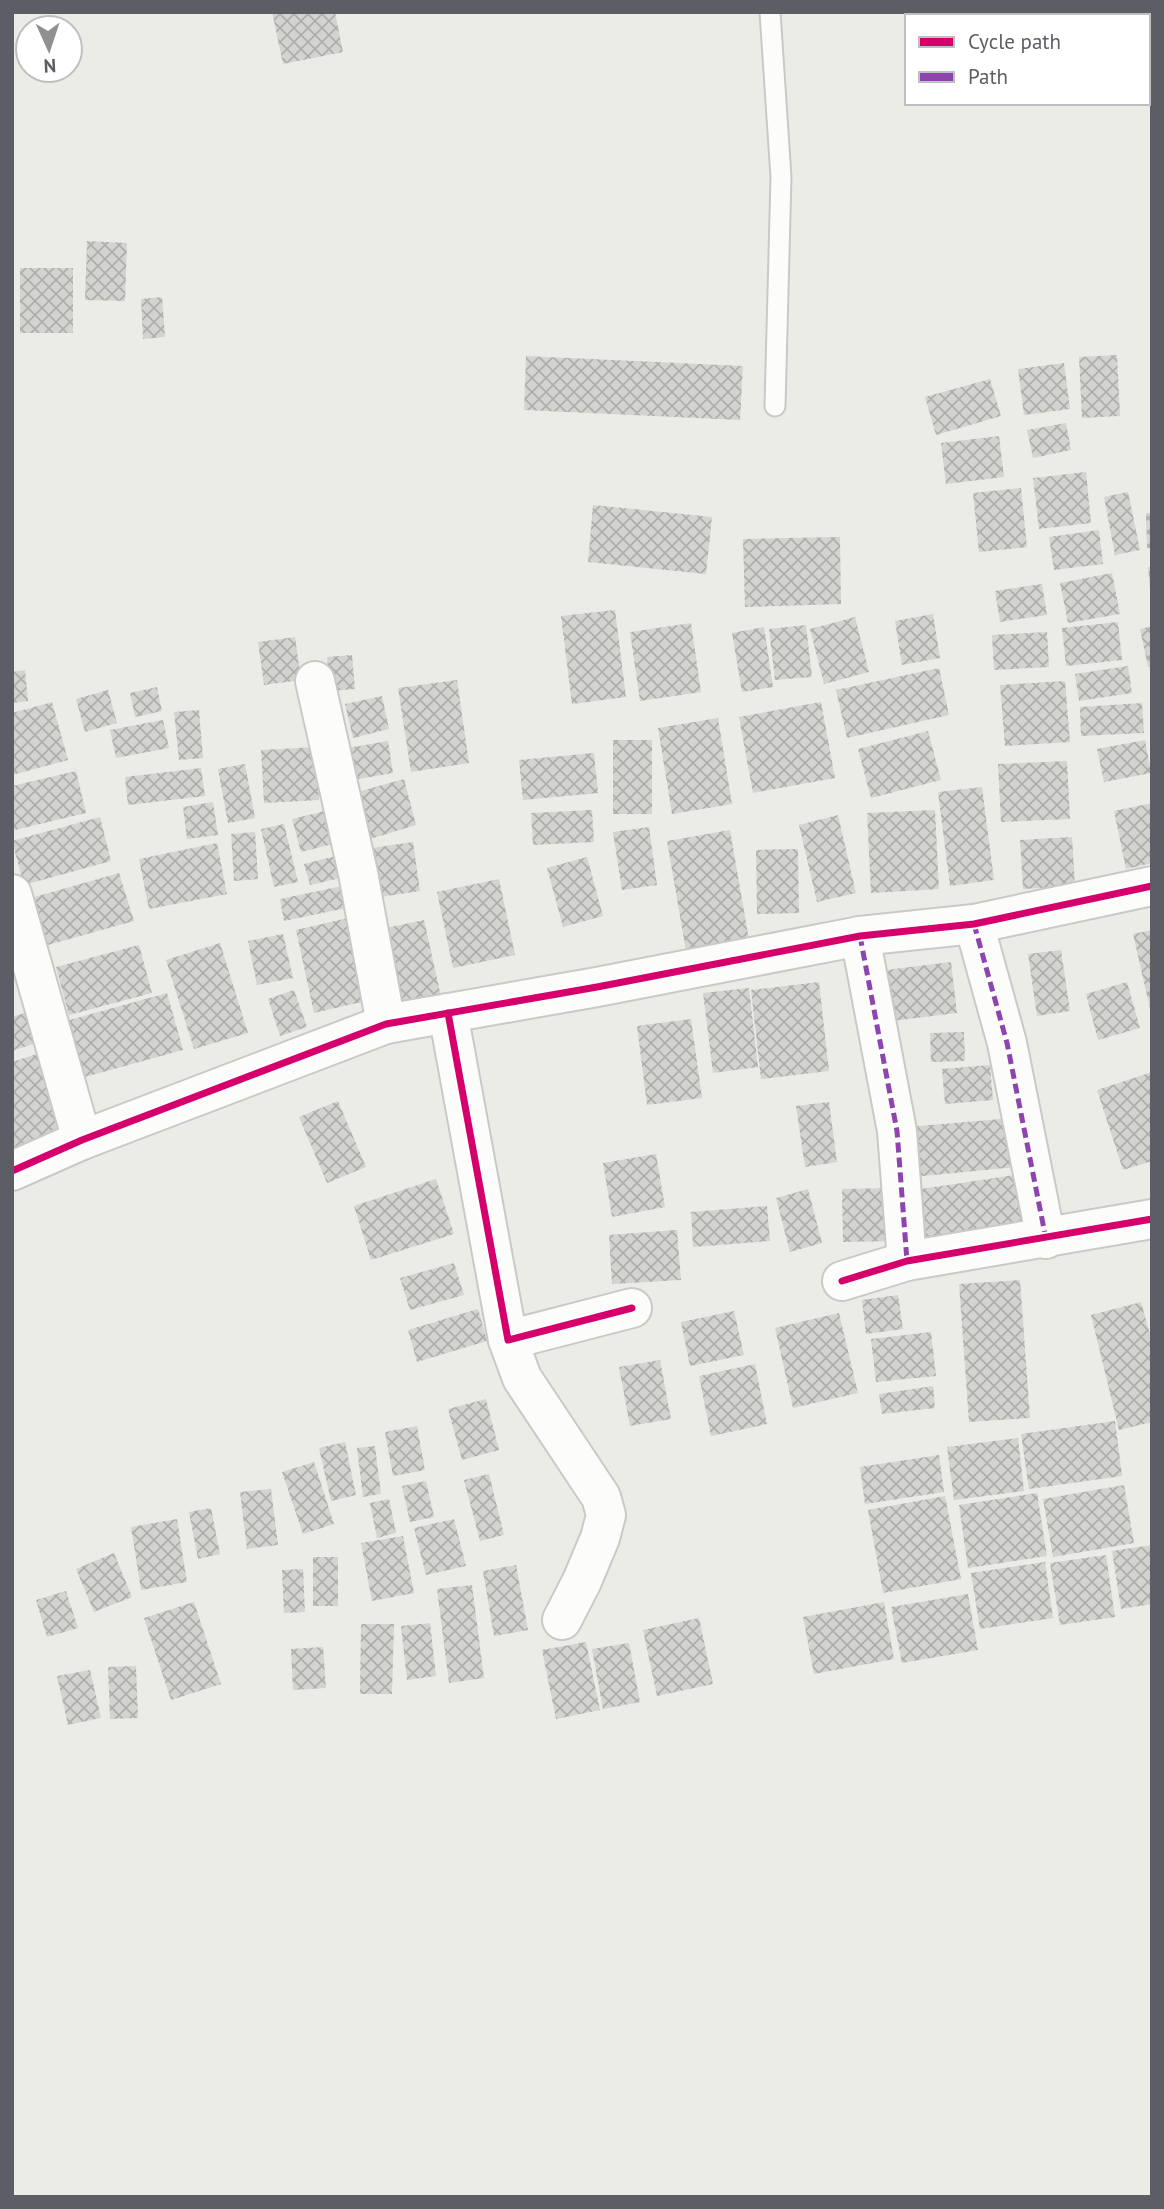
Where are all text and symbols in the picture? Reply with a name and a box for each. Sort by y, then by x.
north arrow [14,14,84,84]
legend [905,14,1150,105]
text: Cycle path [968,28,1061,55]
text: N [43,54,57,78]
text: Path [968,63,1008,90]

